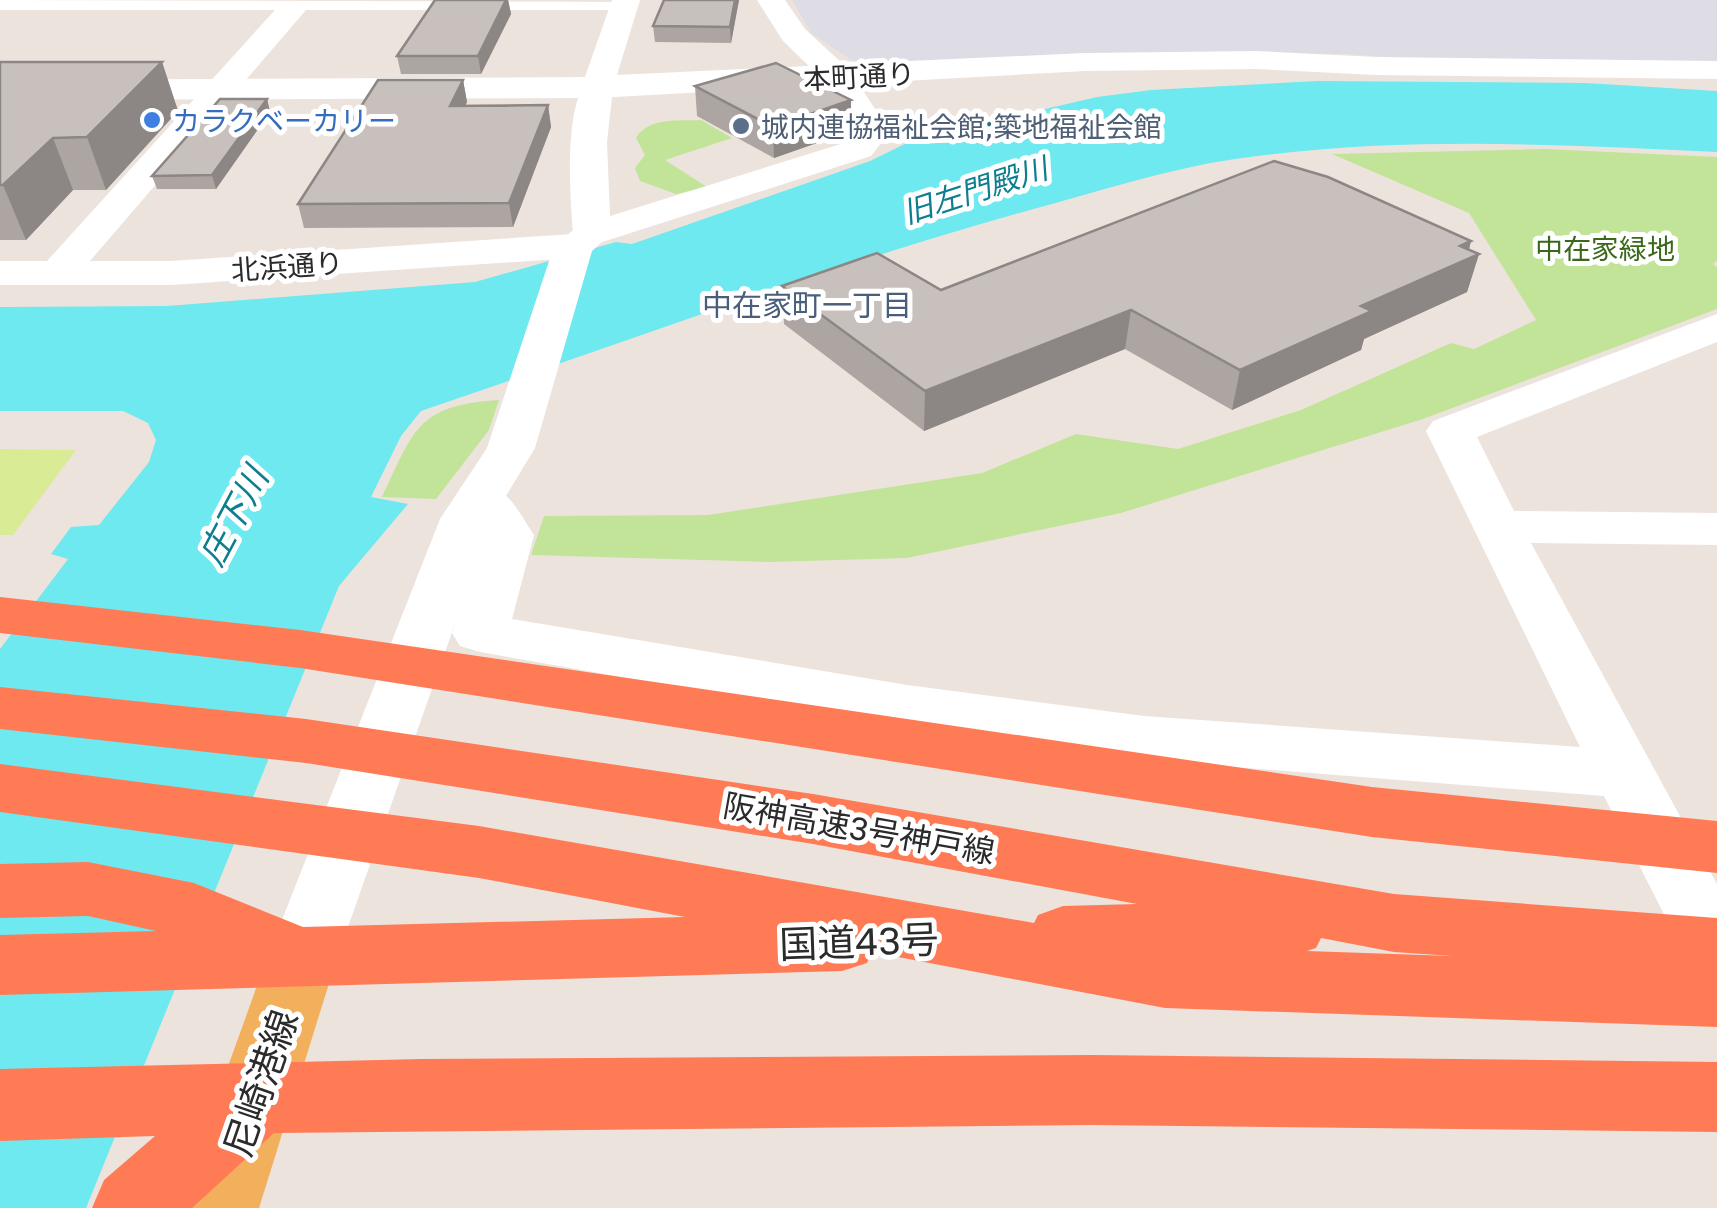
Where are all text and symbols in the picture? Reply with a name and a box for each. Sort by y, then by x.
street label: 本町通り [802,57,916,95]
place label: カラクベーカリー [172,104,396,137]
marker: カラクベーカリー [141,109,163,131]
place label: 城内連協福祉会館;築地福祉会館 [761,110,1161,143]
marker: 城内連協福祉会館;築地福祉会館 [730,115,752,137]
water label: 旧左門殿川 [898,149,1055,230]
park label: 中在家緑地 [1535,232,1675,265]
street label: 北浜通り [230,246,344,286]
district label: 中在家町一丁目 [702,287,912,323]
water label: 庄下川 [190,456,278,572]
street label: 阪神高速3号神戸線 [720,785,998,871]
street label: 国道43号 [779,916,939,966]
street label: 尼崎港線 [214,1004,306,1162]

